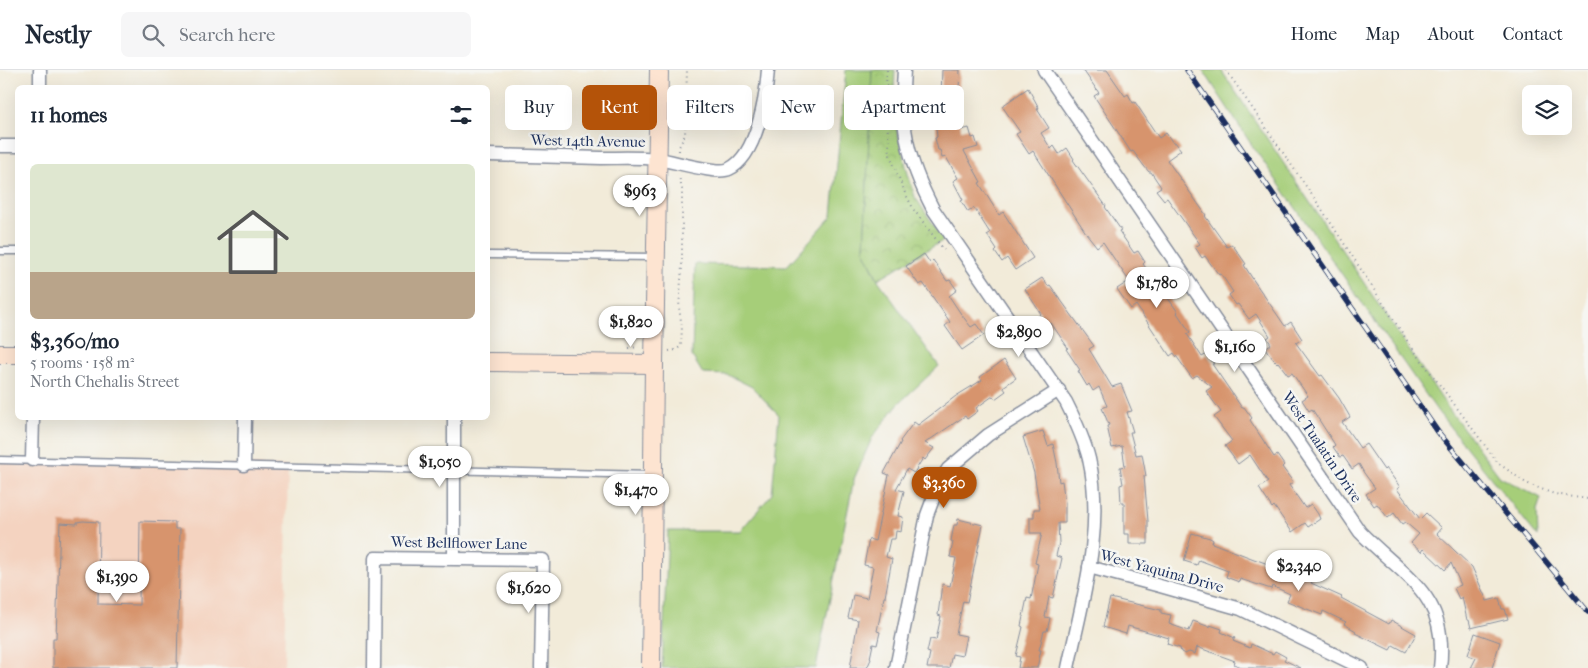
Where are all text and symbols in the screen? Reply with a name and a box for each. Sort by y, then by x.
search box [121,12,471,57]
text: Nestly [25,21,91,49]
icon: search [139,21,167,49]
text: Search here [179,24,275,46]
text: Home [1290,24,1337,45]
text: Map [1365,24,1400,45]
text: About [1428,24,1474,45]
text: Contact [1502,24,1563,45]
chip: Buy [505,85,572,130]
chip: Rent [582,85,657,130]
chip: Filters [667,85,752,130]
chip: New [762,85,834,130]
chip: Apartment [844,85,964,130]
map controls [1522,85,1572,135]
button: layers [1522,85,1572,135]
icon: filters [447,101,475,129]
text: 11 homes [30,103,107,127]
street label: West 14th Avenue [529,131,646,151]
pin: $963 [610,174,670,217]
text: $963 [624,181,656,200]
icon: home [208,197,298,287]
pin: $1,780 [1116,266,1198,309]
text: $1,780 [1136,273,1178,292]
pin: $1,820 [590,306,672,348]
text: $1,820 [610,312,652,331]
pin: $2,890 [978,316,1060,358]
text: $2,890 [996,322,1042,341]
text: $3,360/mo [30,329,119,353]
pin: $1,160 [1194,330,1276,373]
text: $1,160 [1215,337,1255,356]
text: 5 rooms · 158 m² [30,353,134,372]
text: North Chehalis Street [30,372,180,391]
street label: West Tualatin Drive [1278,387,1366,506]
pin: $1,050 [399,446,481,488]
text: $1,050 [419,452,461,471]
pin: $3,360 [903,466,985,509]
text: $3,360 [923,473,965,492]
pin: $1,470 [595,474,677,516]
text: $1,470 [614,480,658,499]
street label: West Bellflower Lane [390,533,528,553]
street label: West Yaquina Drive [1097,546,1226,596]
pin: $2,340 [1258,550,1340,592]
text: $2,340 [1276,556,1322,575]
pin: $1,390 [76,560,158,603]
text: $1,390 [96,567,138,586]
pin: $1,620 [488,572,570,614]
text: $1,620 [507,578,551,597]

